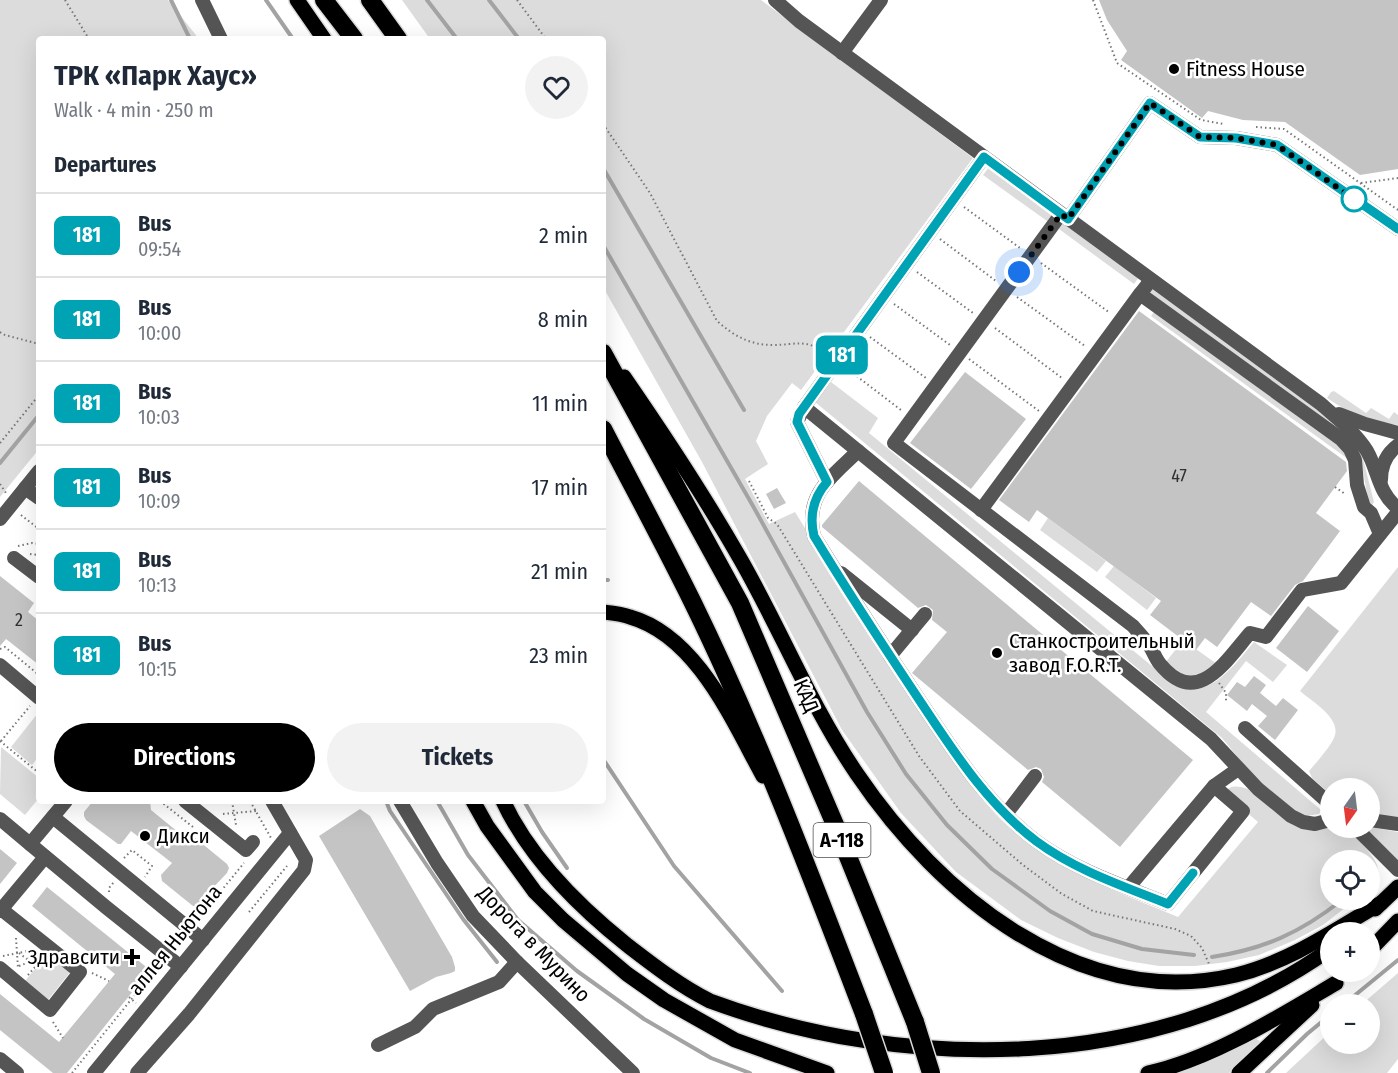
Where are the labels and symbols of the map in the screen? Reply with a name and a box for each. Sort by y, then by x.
place label: Fitness House [1186,56,1305,82]
marker: Fitness House [1167,62,1181,76]
unlabelled marker [1341,186,1367,212]
your location [1004,257,1034,287]
line badge: 181 [808,336,876,374]
house number: 47 [1171,465,1187,487]
house number: 2 [15,609,23,631]
place label: Станкостроительный завод F.O.R.T. [1009,628,1195,678]
marker: Станкостроительный завод F.O.R.T. [990,646,1004,660]
street label: КАД [787,675,825,717]
north arrow [1320,778,1380,838]
place label: Дикси [156,823,210,849]
road number: А-118 [814,823,870,857]
marker: Дикси [138,829,152,843]
street label: аллея Ньютона [122,879,228,1001]
street label: Дорога в Мурино [471,880,596,1008]
place label: Здравсити [28,944,120,970]
marker: Здравсити [125,950,139,964]

